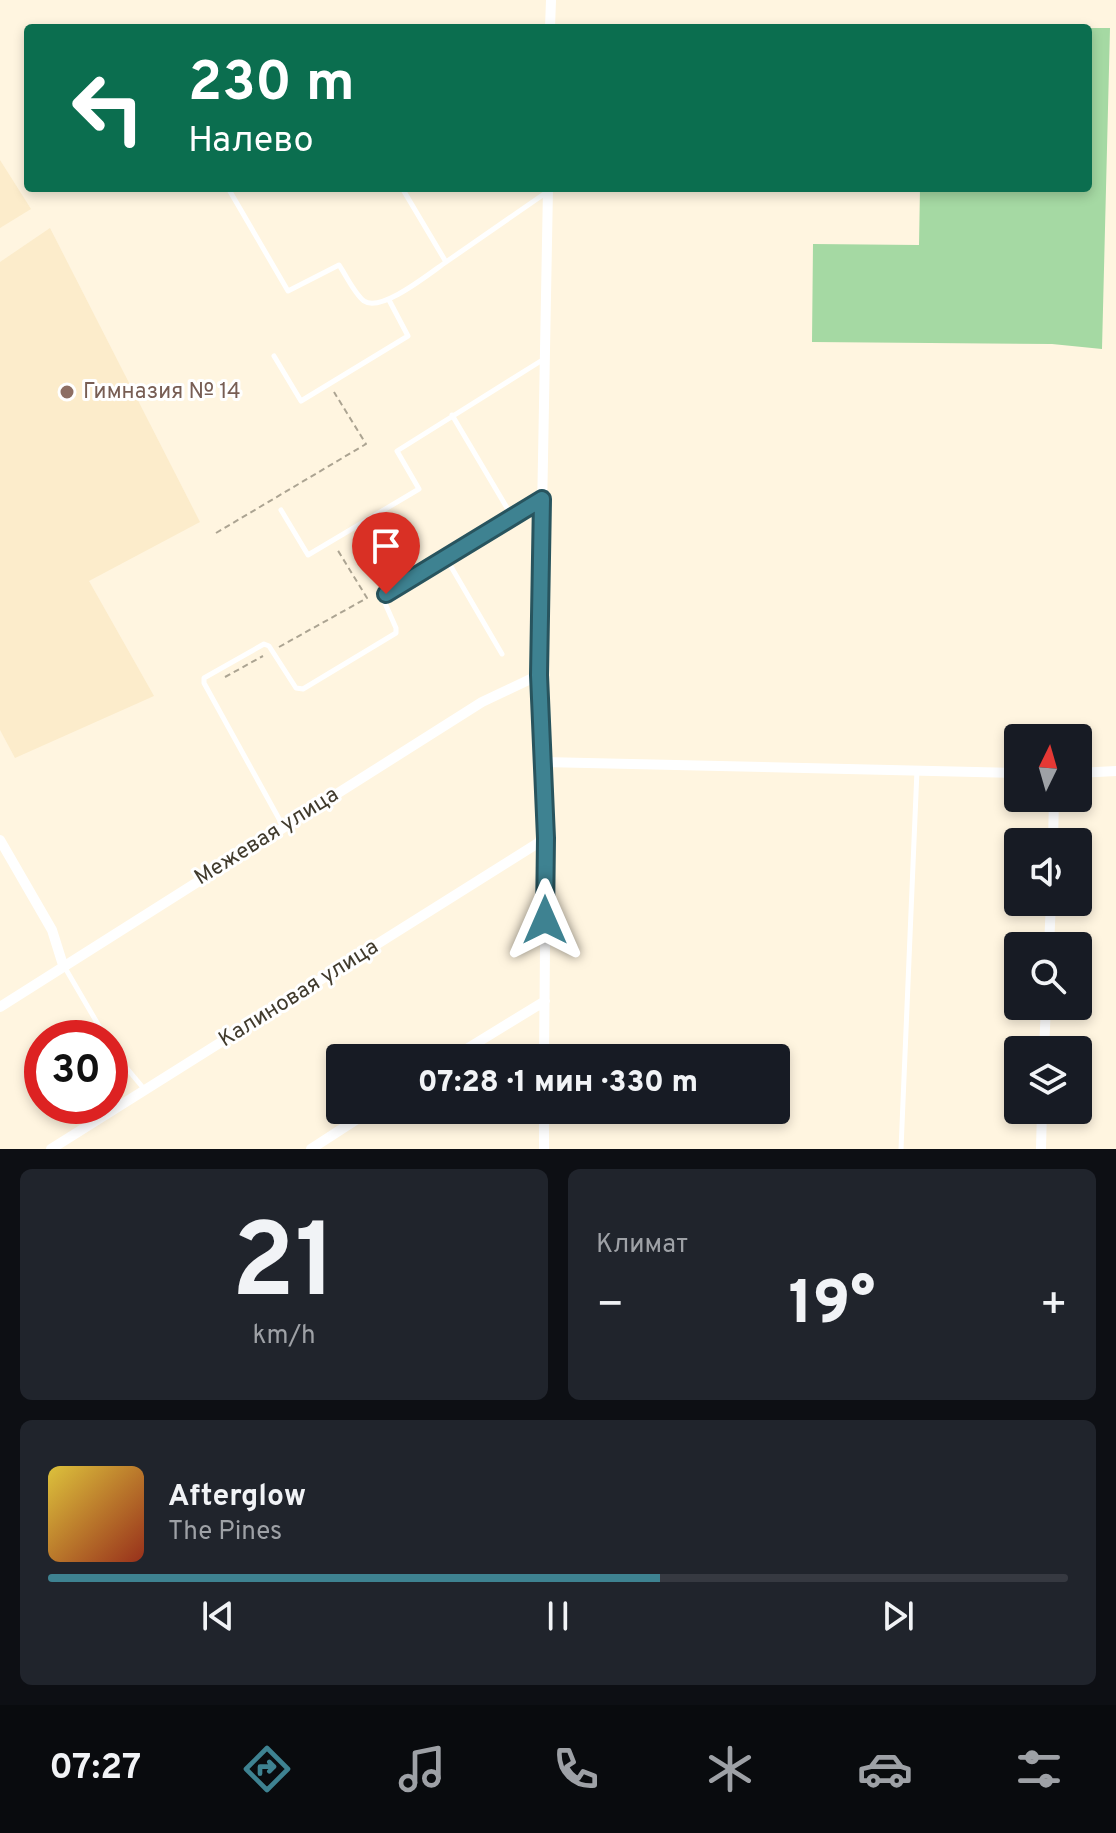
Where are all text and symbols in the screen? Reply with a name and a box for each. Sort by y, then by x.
text: 230 m [188,50,355,120]
icon: left [56,56,160,160]
text: Налево [188,119,314,165]
place label: Гимназия № 14 [83,379,241,406]
marker: Гимназия № 14 [58,383,76,401]
pin [352,512,420,594]
icon: arrive [364,524,408,568]
north arrow [1004,724,1092,812]
map controls [1004,724,1092,1124]
street label: Межевая улица [190,782,344,892]
button: sound [1004,828,1092,916]
position arrow [503,878,587,962]
button: search [1004,932,1092,1020]
street label: Калиновая улица [214,934,384,1054]
speed limit sign: 30 [24,1020,128,1124]
button: layers [1004,1036,1092,1124]
text: 07:28 · 1 мин · 330 m [418,1065,698,1102]
text: 21 [231,1202,337,1334]
text: Климат [596,1229,688,1262]
text: 19° [789,1269,875,1345]
text: − [596,1279,624,1335]
text: + [1040,1279,1068,1335]
text: km/h [252,1320,316,1353]
text: Afterglow [168,1479,306,1516]
text: The Pines [168,1516,282,1549]
icon: previous [196,1594,240,1638]
icon: pause [536,1594,580,1638]
icon: next [876,1594,920,1638]
icon: directions [239,1741,295,1797]
icon: music [394,1741,450,1797]
icon: phone [548,1741,604,1797]
icon: climate [702,1741,758,1797]
icon: car [857,1741,913,1797]
icon: filters [1011,1741,1067,1797]
text: 07:27 [49,1746,141,1792]

